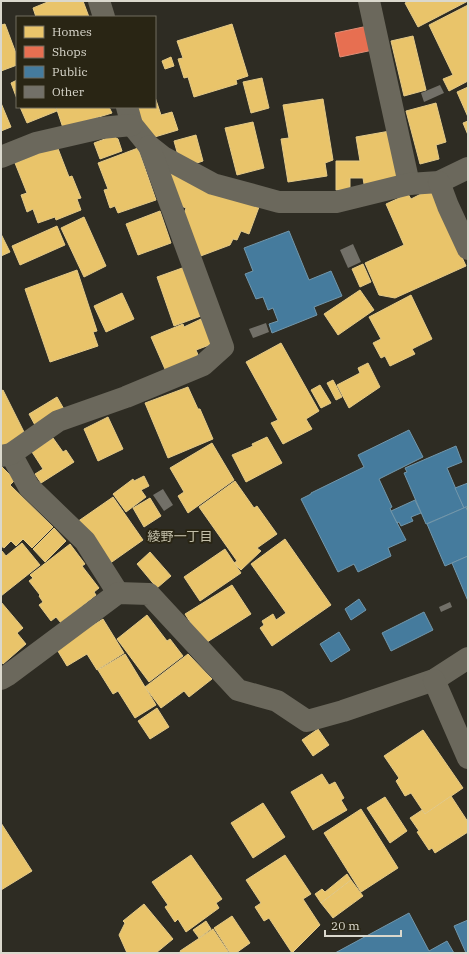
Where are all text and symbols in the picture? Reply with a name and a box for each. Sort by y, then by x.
legend [16,16,156,108]
text: Homes [52,24,92,39]
text: Shops [52,44,87,59]
text: Public [52,64,88,79]
text: Other [52,84,85,99]
district label: 綾野一丁目 [147,528,213,545]
scale bar [325,912,401,938]
text: 20 m [331,918,360,933]

